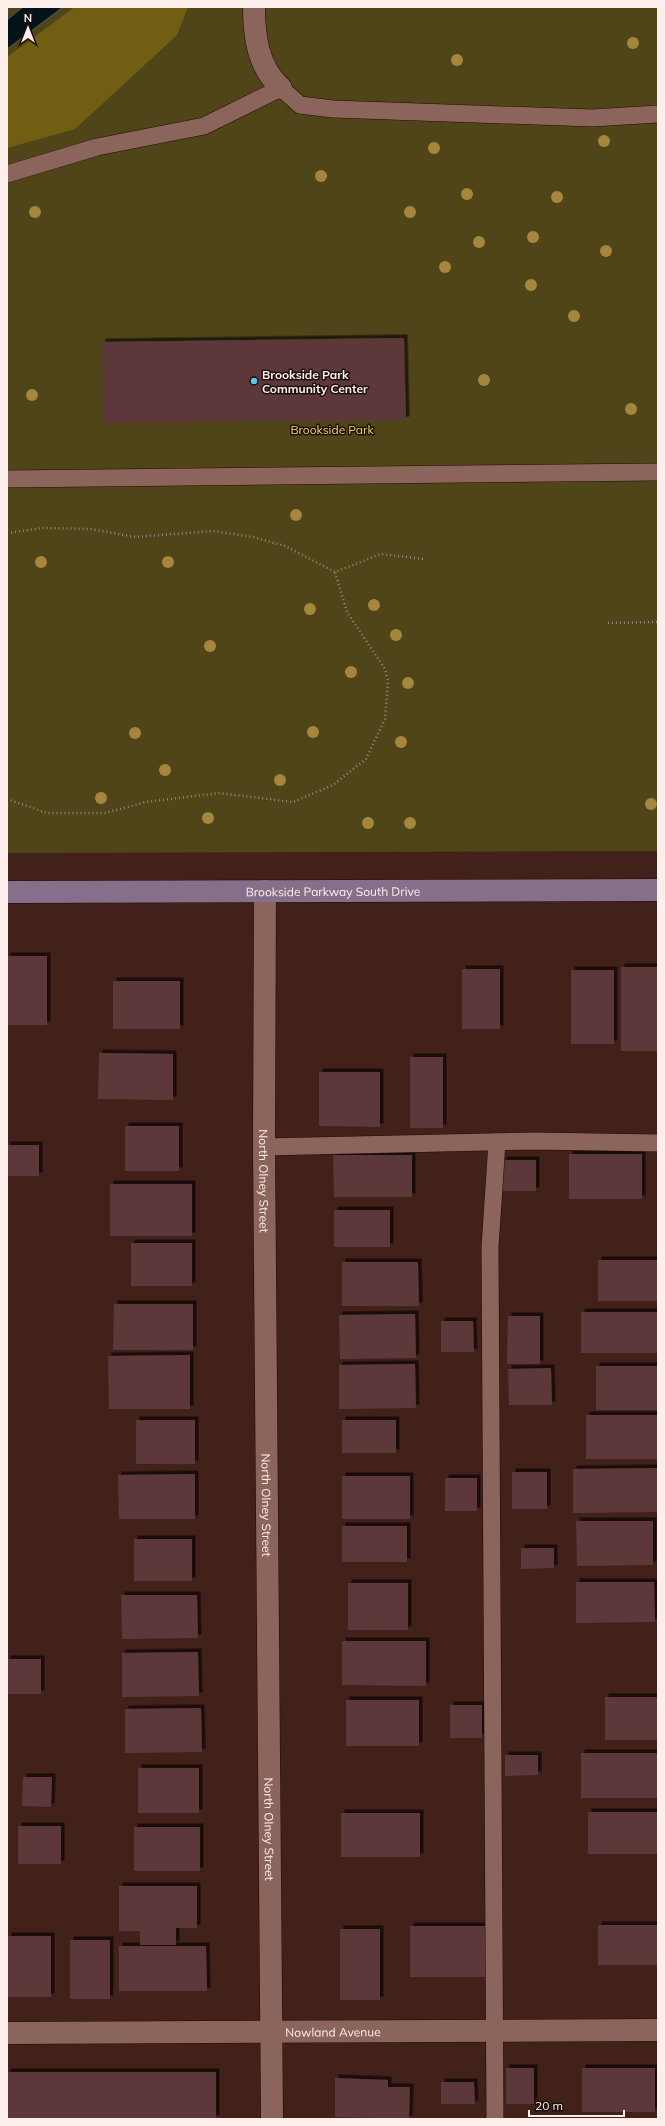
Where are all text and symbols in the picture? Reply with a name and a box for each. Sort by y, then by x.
north arrow [8,8,48,48]
text: N [24,11,32,25]
place label: Brookside Park Community Center [262,367,368,396]
marker: Brookside Park Community Center [249,376,259,386]
park label: Brookside Park [290,422,374,437]
street label: Brookside Parkway South Drive [246,883,420,899]
street label: North Olney Street [256,1129,272,1233]
street label: North Olney Street [259,1453,275,1557]
street label: North Olney Street [262,1777,278,1881]
street label: Nowland Avenue [285,2024,381,2039]
scale bar [529,2092,624,2118]
text: 20 m [535,2098,563,2113]

